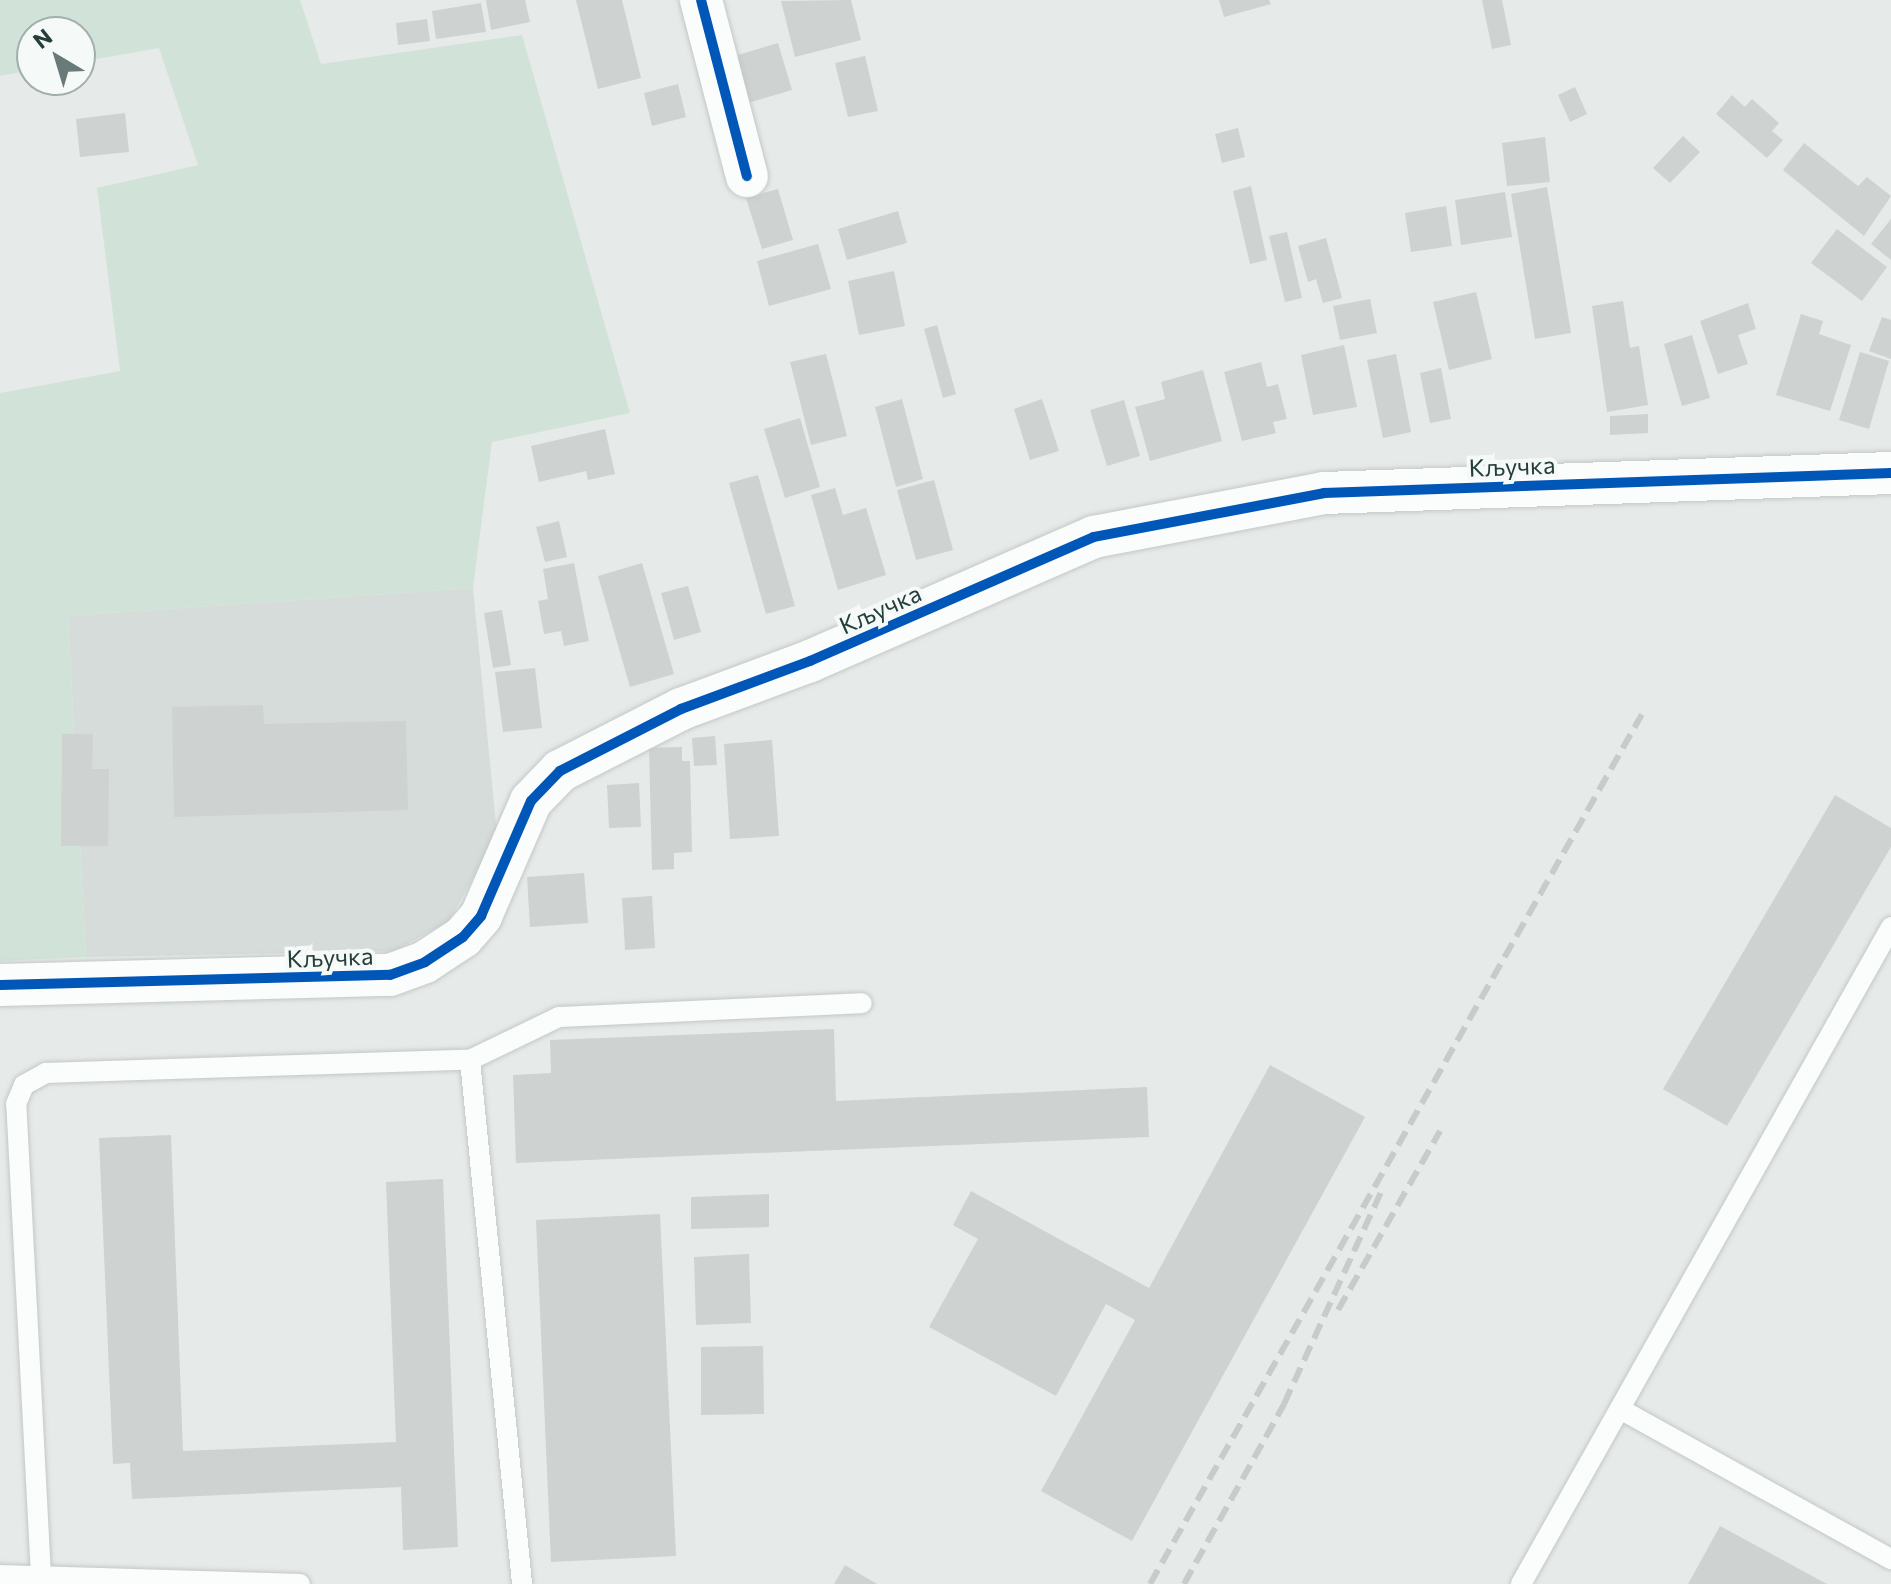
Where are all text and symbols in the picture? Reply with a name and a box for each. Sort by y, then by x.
north arrow [16,16,96,96]
text: N [27,23,57,54]
street label: Кључка [1468,450,1556,482]
street label: Кључка [835,578,925,640]
street label: Кључка [286,941,374,973]

